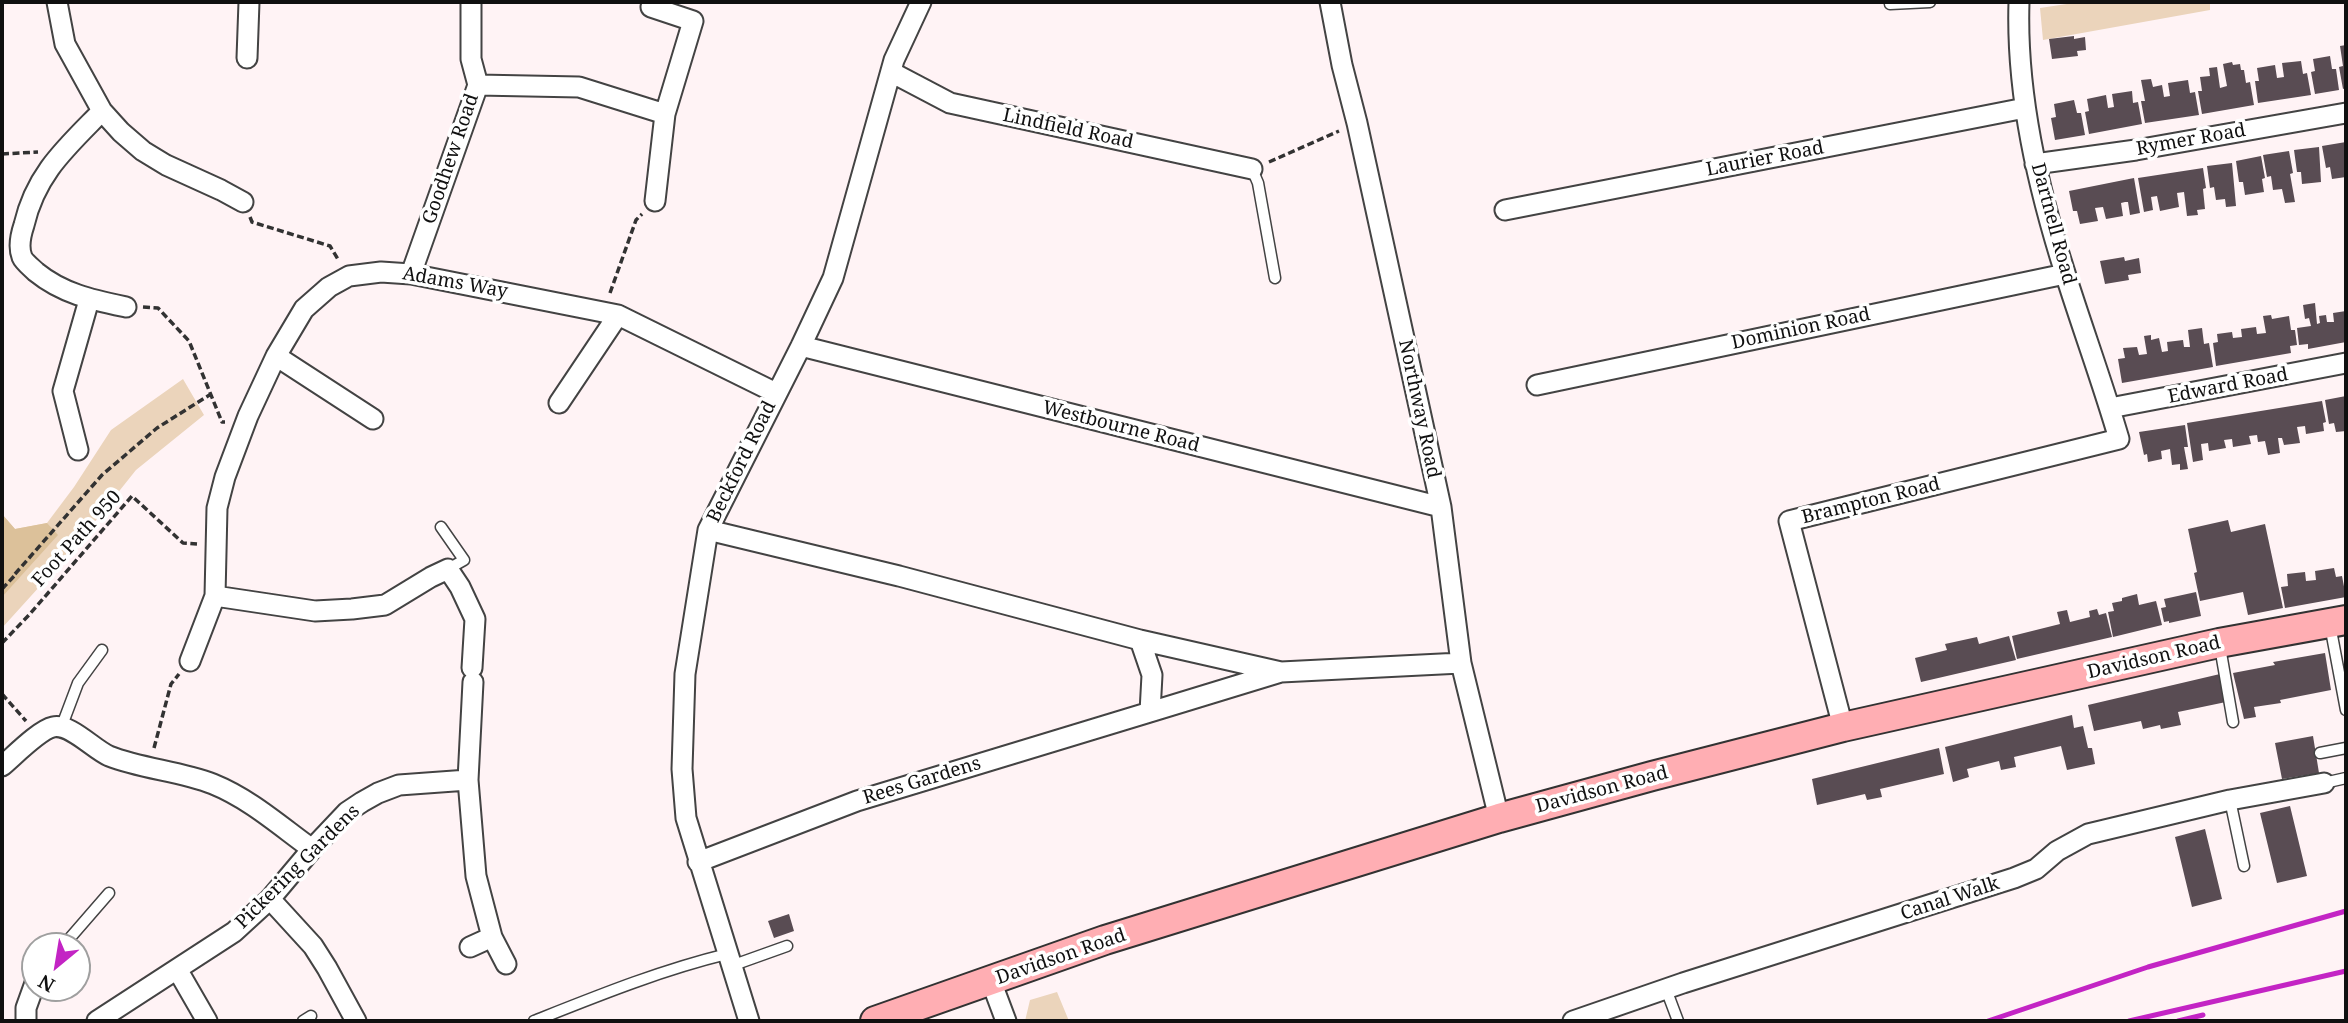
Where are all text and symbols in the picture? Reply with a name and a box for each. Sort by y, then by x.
street label: Goodhew Road [418,91,484,227]
street label: Lindfield Road [1001,104,1135,154]
street label: Rymer Road [2135,119,2247,161]
street label: Laurier Road [1704,136,1826,182]
street label: Dartnell Road [2026,161,2080,287]
street label: Adams Way [401,263,509,303]
street label: Dominion Road [1730,303,1872,355]
street label: Northway Road [1393,338,1445,480]
street label: Edward Road [2166,363,2290,409]
street label: Westbourne Road [1040,396,1202,458]
street label: Beckford Road [703,398,781,526]
street label: Brampton Road [1799,473,1943,529]
street label: Foot Path 950 [28,486,126,592]
street label: Davidson Road [2085,632,2223,684]
street label: Rees Gardens [860,752,984,810]
street label: Davidson Road [1533,761,1671,819]
street label: Pickering Gardens [231,800,365,934]
street label: Canal Walk [1898,872,2002,926]
street label: Davidson Road [993,924,1129,990]
north arrow [21,932,91,1002]
text: N [34,968,59,998]

